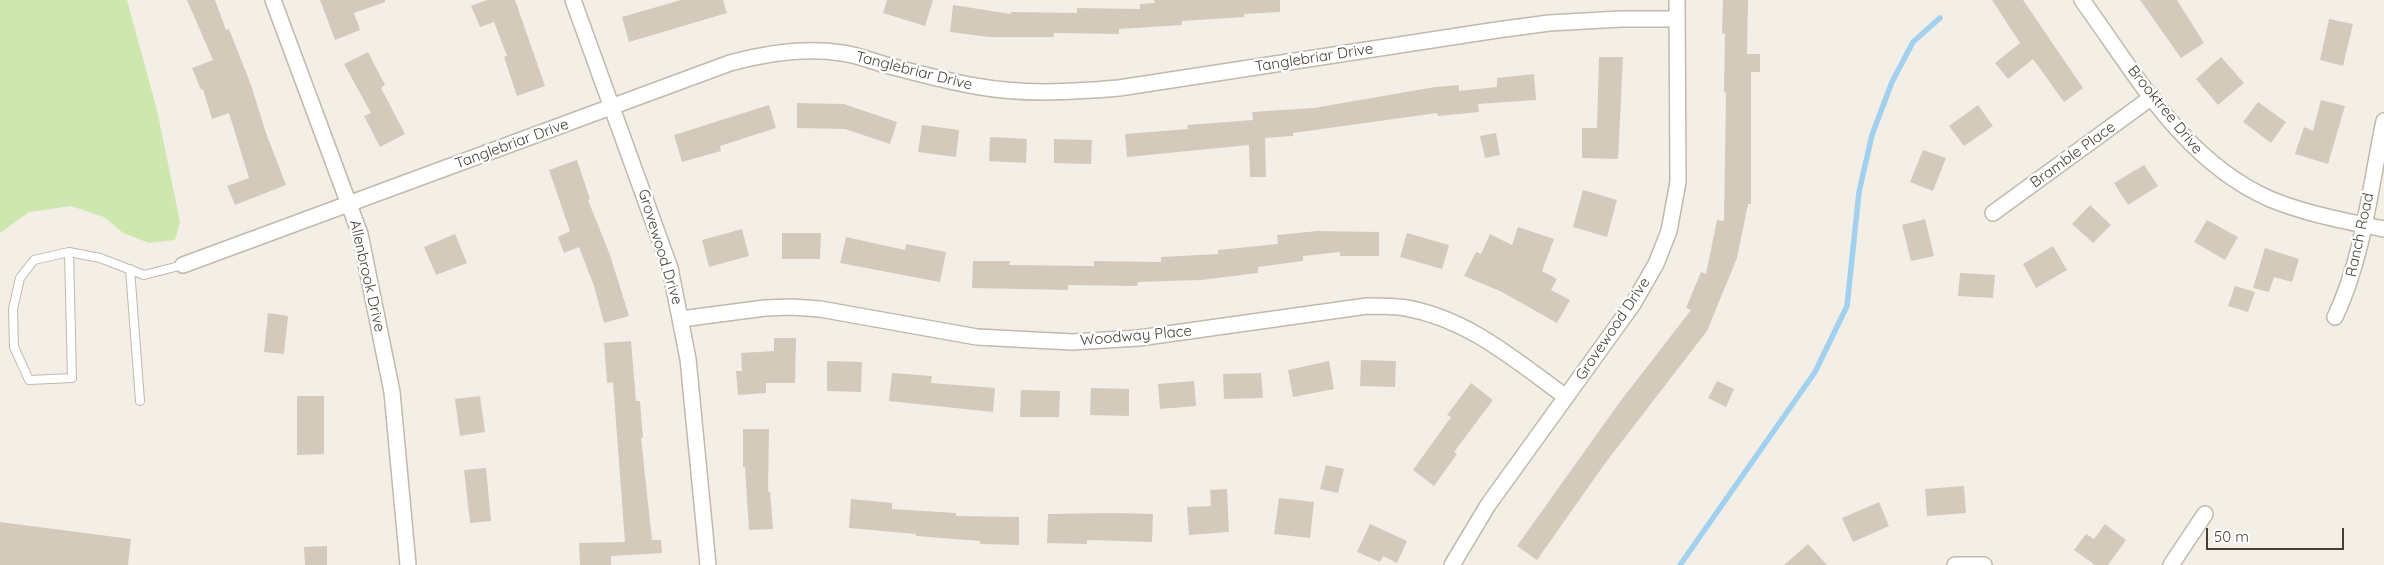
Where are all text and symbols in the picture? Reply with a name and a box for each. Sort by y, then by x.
street label: Tanglebriar Drive [1254,40,1374,76]
street label: Tanglebriar Drive [854,48,974,94]
street label: Brooktree Drive [2124,62,2206,158]
street label: Tanglebriar Drive [453,115,571,173]
street label: Bramble Place [2027,118,2119,192]
street label: Grovewood Drive [634,187,686,307]
street label: Ranch Road [2342,191,2378,279]
street label: Allenbrook Drive [345,218,389,334]
street label: Grovewood Drive [1572,274,1654,384]
street label: Woodway Place [1079,322,1193,350]
scale bar [2209,518,2346,550]
text: 50 m [2214,527,2249,546]

